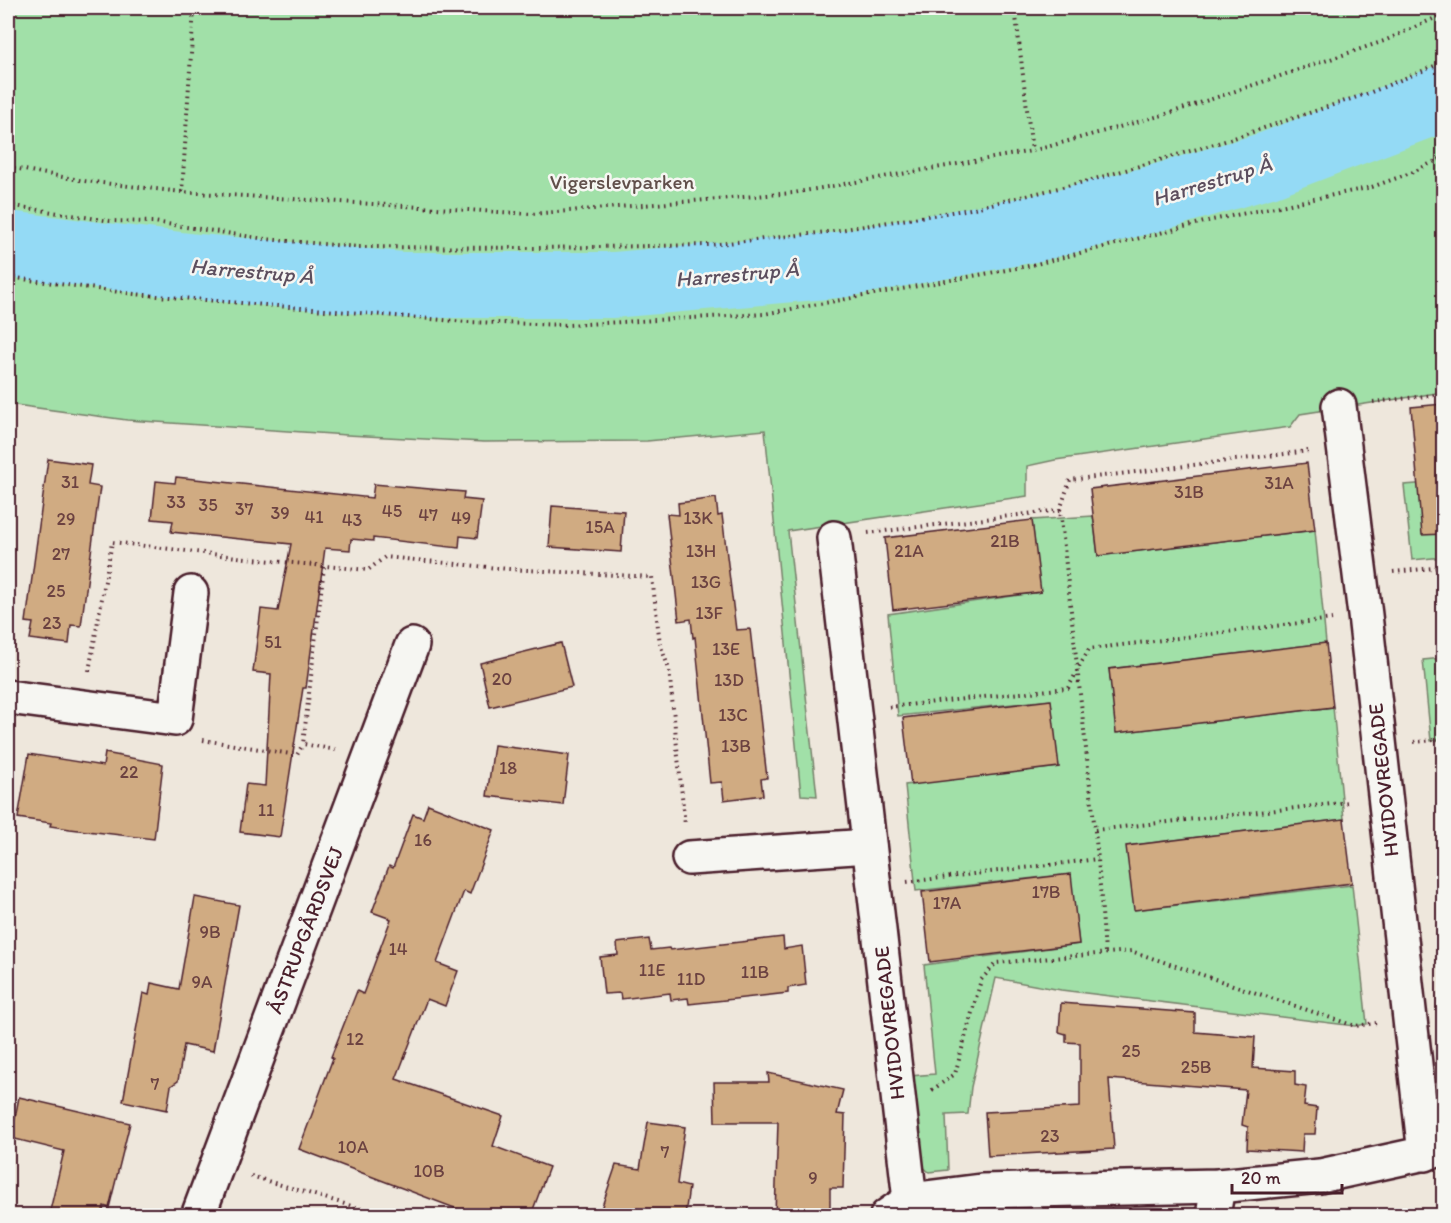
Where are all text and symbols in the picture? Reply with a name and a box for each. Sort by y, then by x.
water label: Harrestrup Å [1149,150,1276,212]
park label: Vigerslevparken [550,169,694,194]
water label: Harrestrup Å [189,252,316,290]
water label: Harrestrup Å [674,255,801,293]
house number: 31 [61,471,79,493]
house number: 31A [1264,472,1294,494]
house number: 31B [1174,481,1204,503]
house number: 33 [166,491,186,513]
house number: 35 [198,494,218,516]
house number: 37 [235,498,253,520]
house number: 45 [382,500,402,522]
house number: 39 [270,502,290,524]
house number: 47 [418,504,438,526]
house number: 41 [304,506,324,528]
house number: 49 [451,507,471,529]
house number: 13K [683,507,713,529]
house number: 29 [57,508,75,530]
house number: 43 [342,509,362,531]
house number: 15A [585,516,615,538]
house number: 21B [990,530,1020,552]
house number: 13H [686,540,716,562]
house number: 21A [894,540,924,562]
house number: 27 [52,543,70,565]
house number: 13G [691,571,721,593]
house number: 25 [47,580,65,602]
house number: 13F [695,602,723,624]
house number: 23 [42,612,62,634]
house number: 51 [264,631,282,653]
house number: 13E [712,638,740,660]
house number: 20 [492,668,512,690]
house number: 13D [714,669,744,691]
street label: HVIDOVREGADE [1362,702,1404,858]
house number: 13C [718,704,748,726]
house number: 13B [721,735,751,757]
house number: 18 [499,757,517,779]
house number: 22 [120,761,139,783]
house number: 11 [258,799,274,821]
house number: 16 [414,829,432,851]
street label: ÅSTRUPGÅRDSVEJ [262,843,348,1017]
house number: 17B [1032,881,1060,903]
house number: 17A [933,892,962,914]
house number: 9B [199,921,221,943]
house number: 14 [388,938,408,960]
street label: HVIDOVREGADE [868,945,910,1101]
house number: 11E [639,959,665,981]
house number: 11B [741,961,769,983]
house number: 11D [677,968,705,990]
house number: 9A [192,971,213,993]
house number: 12 [346,1028,364,1050]
house number: 25 [1122,1040,1140,1062]
house number: 25B [1181,1056,1211,1078]
house number: 7 [151,1073,160,1095]
house number: 23 [1040,1125,1060,1147]
house number: 10A [338,1136,369,1158]
house number: 7 [661,1141,670,1163]
scale bar [1232,1157,1342,1195]
house number: 10B [413,1160,445,1182]
house number: 9 [808,1167,818,1189]
text: 20 m [1241,1167,1281,1189]

